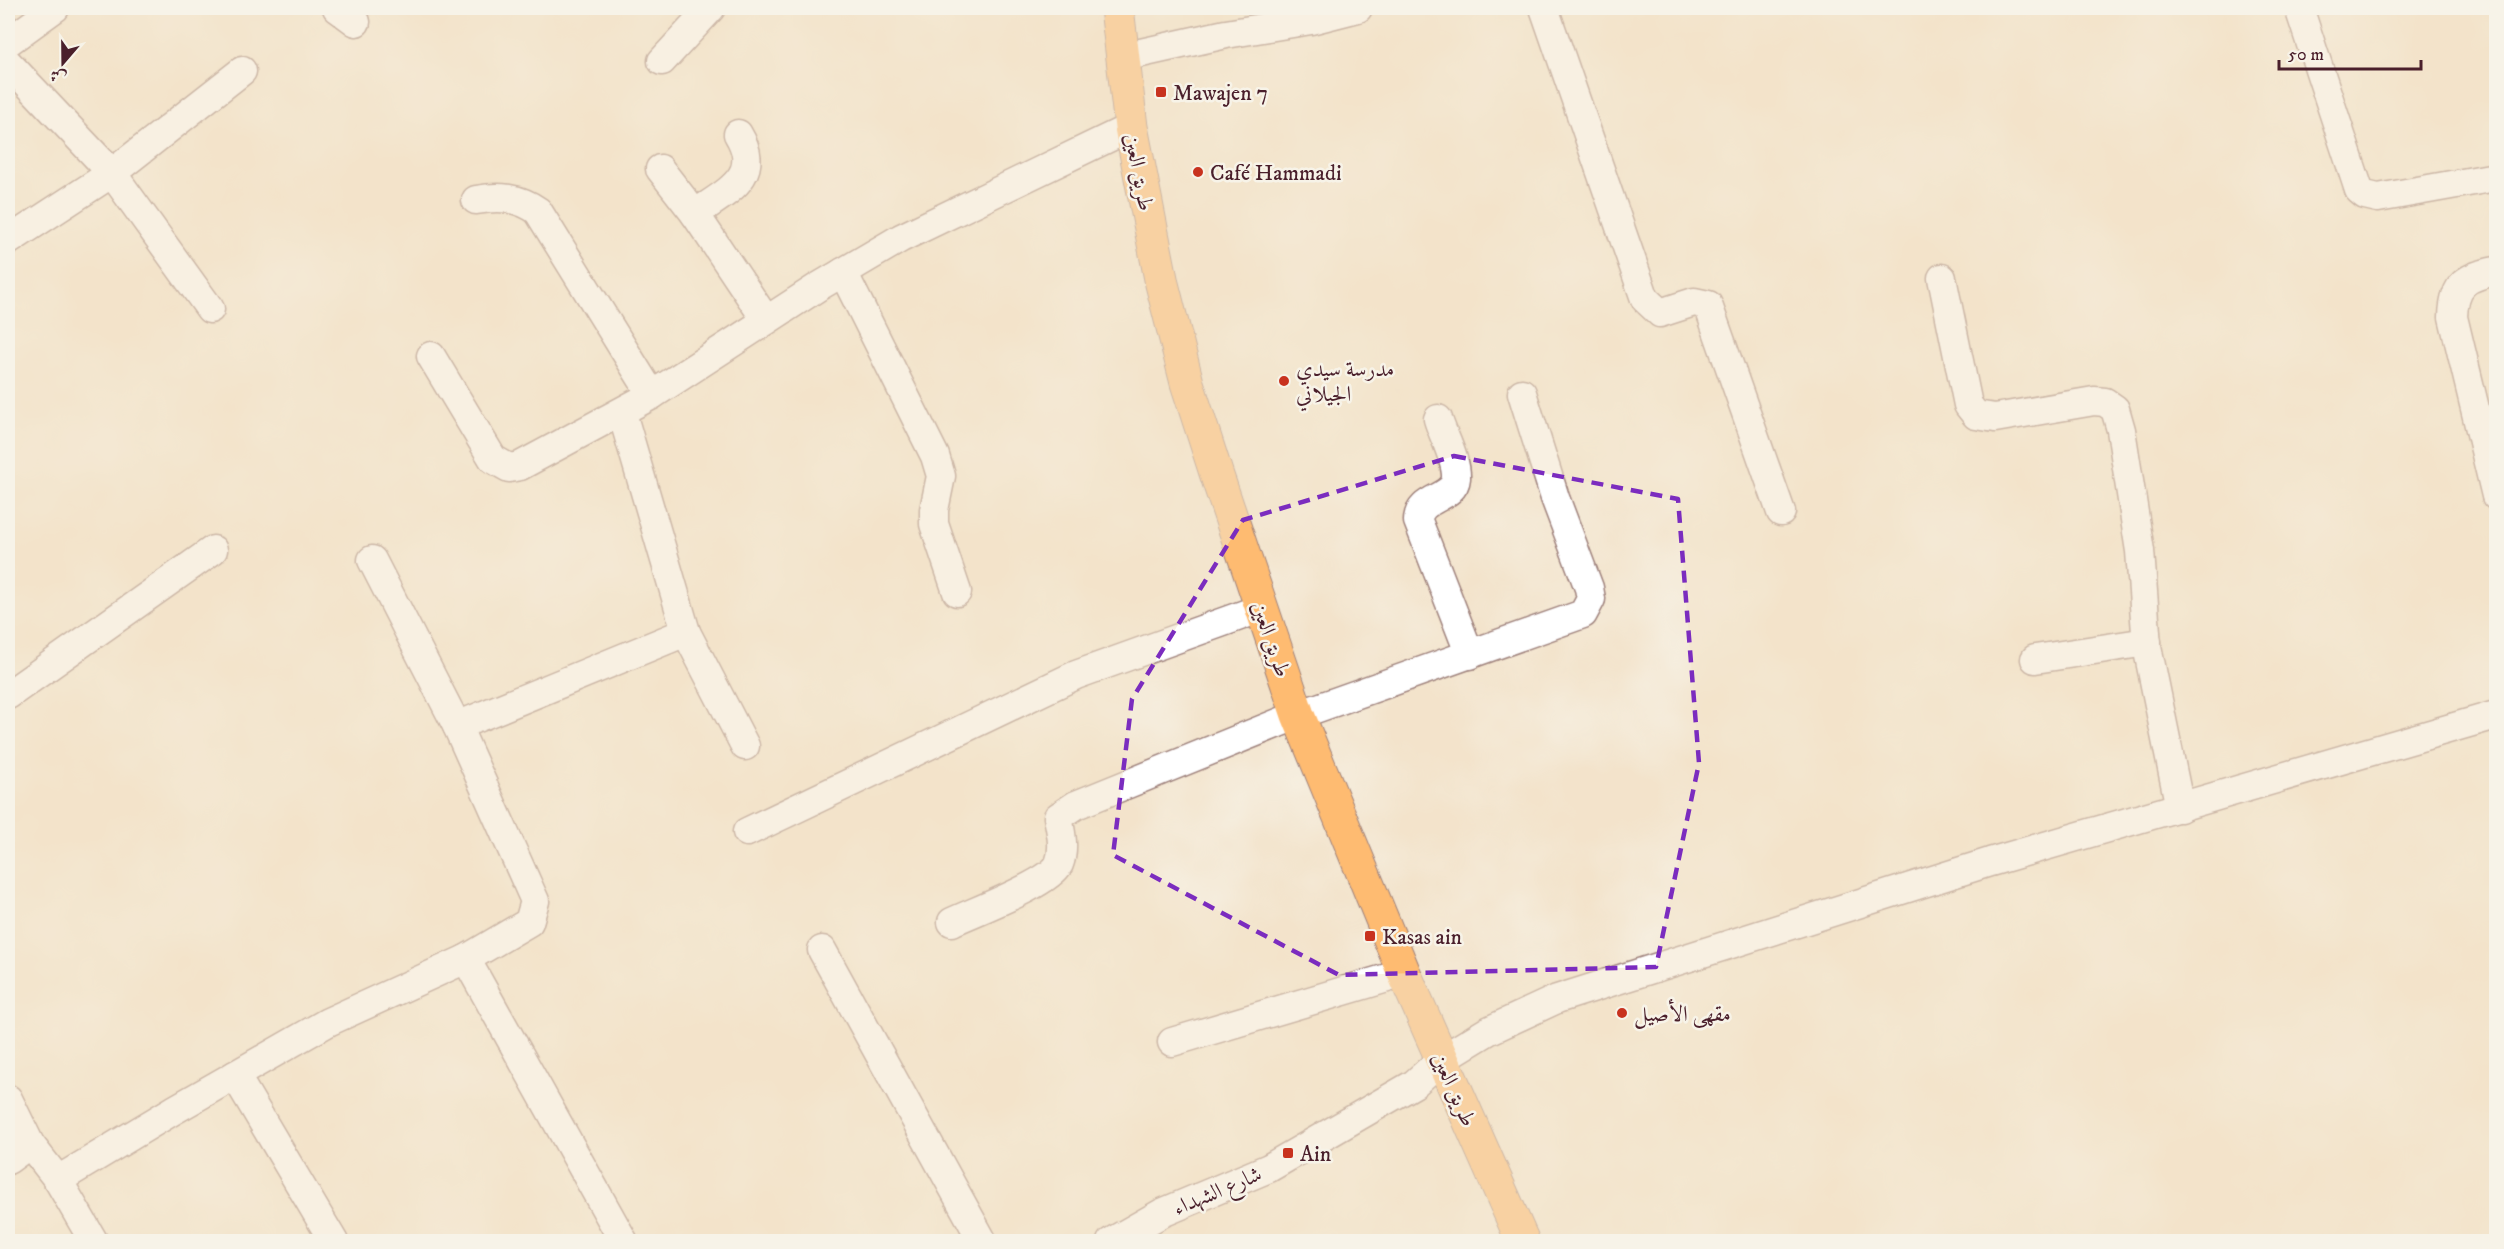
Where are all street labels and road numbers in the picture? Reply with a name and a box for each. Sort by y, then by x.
street label: طريق العين [1118,131,1159,213]
street label: طريق العين [1245,598,1296,681]
street label: طريق العين [1425,1048,1482,1131]
street label: شارع الشهداء [1169,1161,1267,1226]

